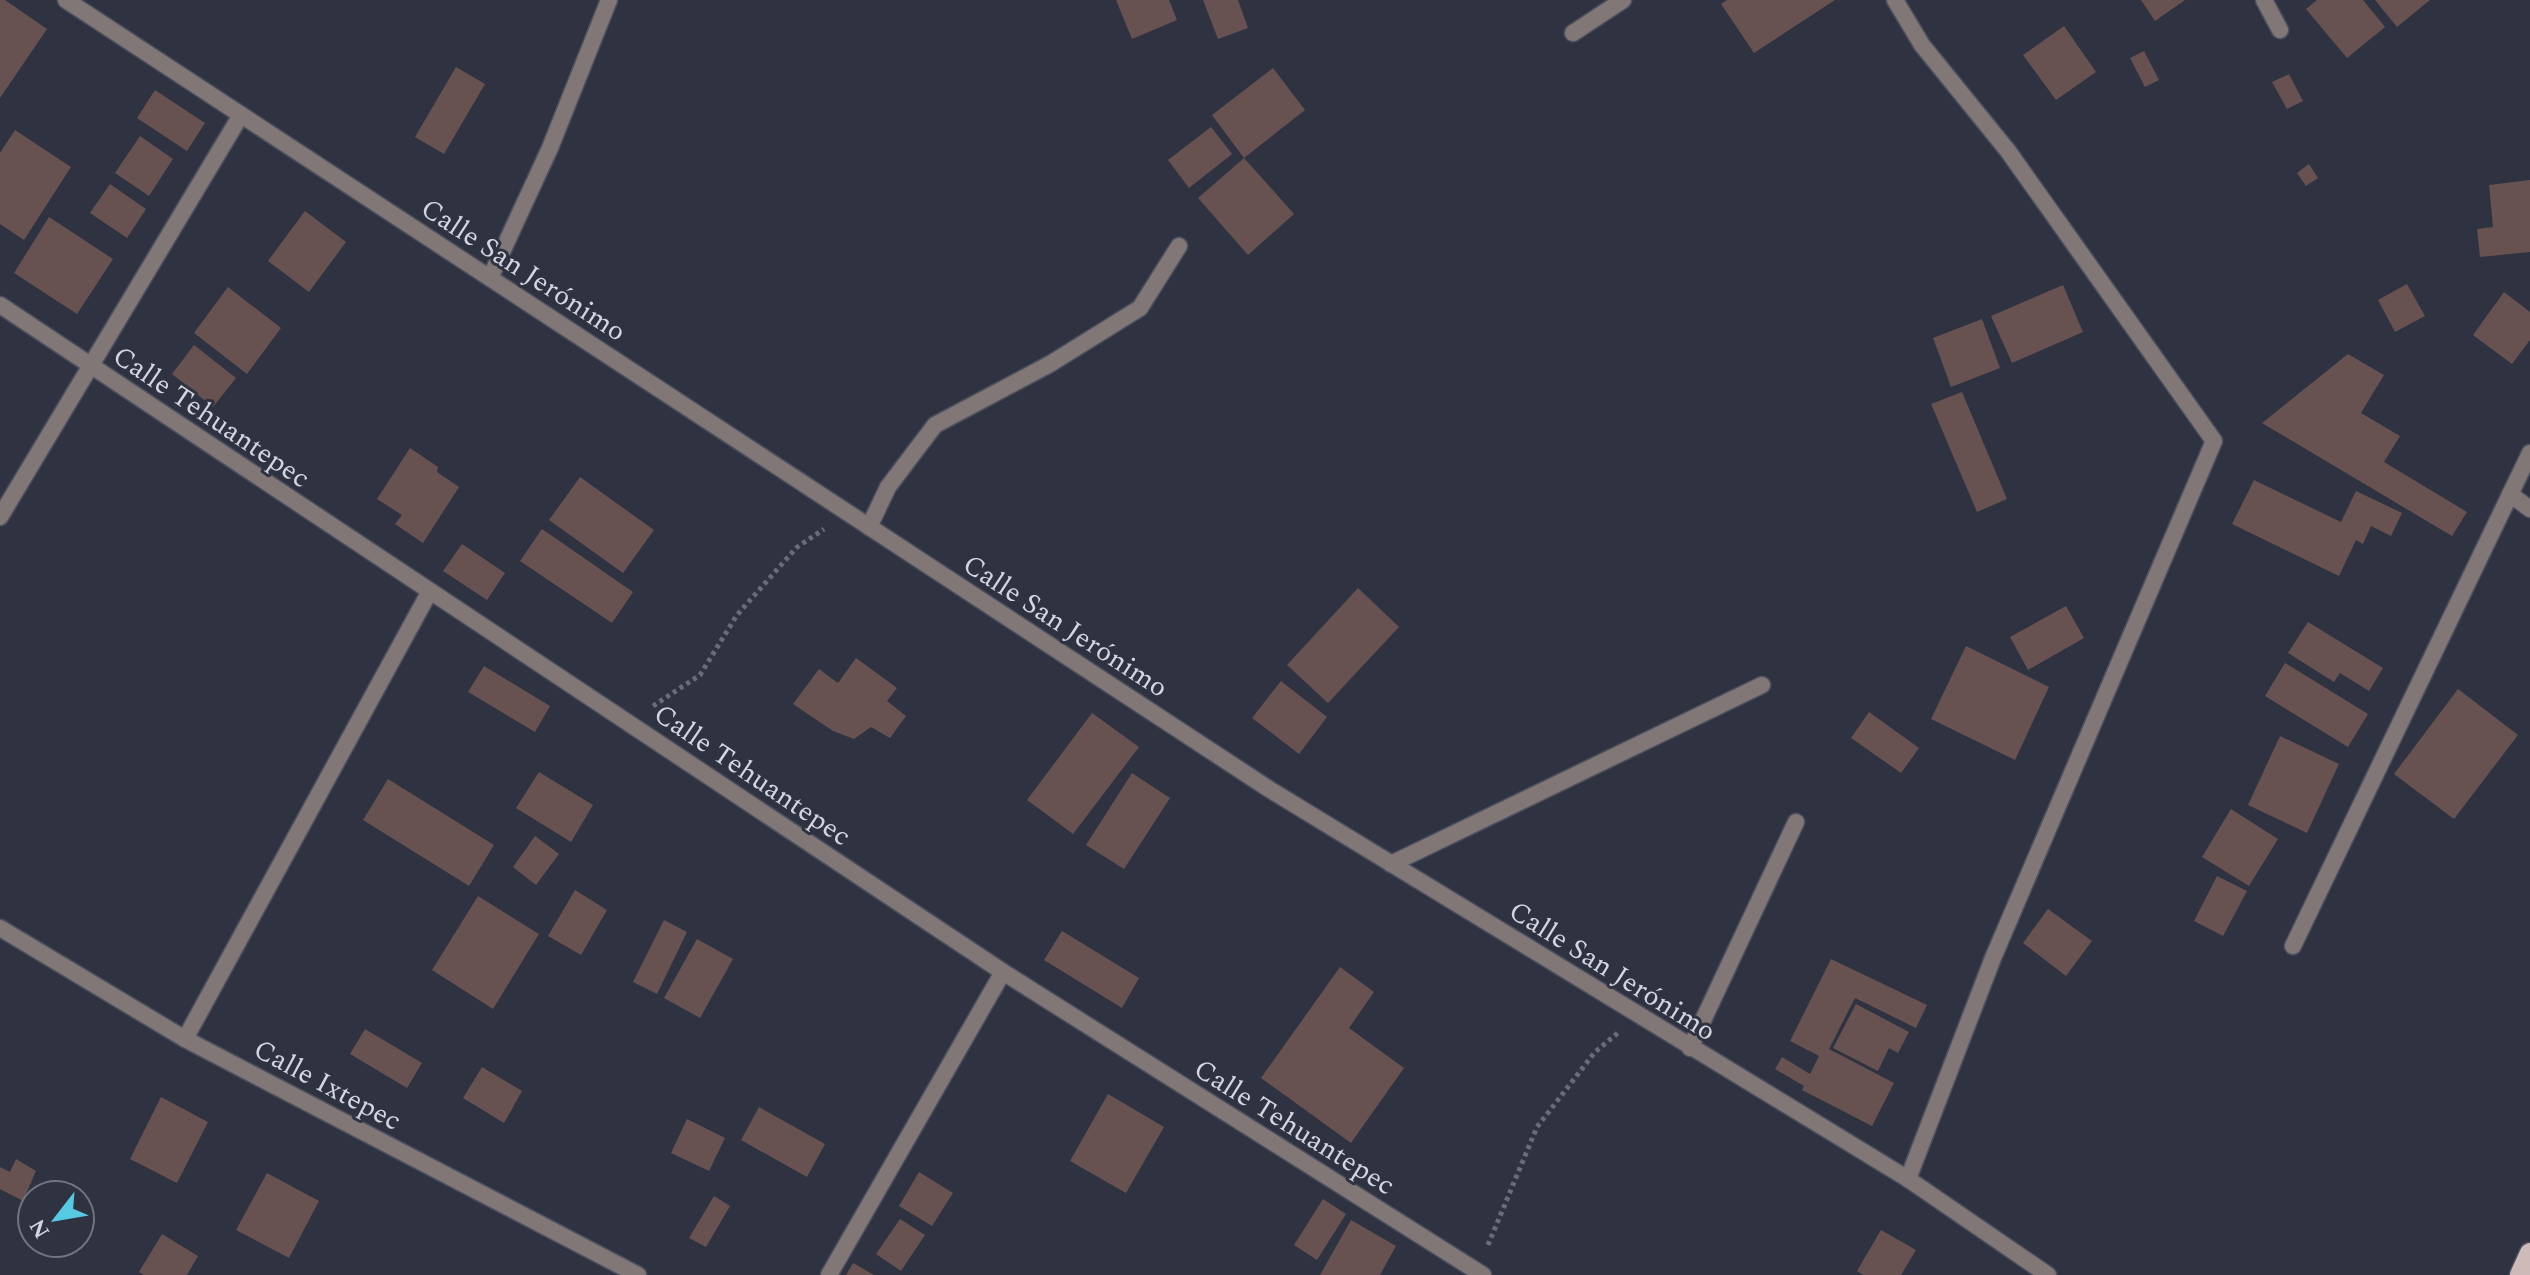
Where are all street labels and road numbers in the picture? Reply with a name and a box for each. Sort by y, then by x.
street label: Calle San Jerónimo [412,188,635,353]
street label: Calle Tehuantepec [104,335,319,499]
street label: Calle San Jerónimo [954,544,1177,709]
street label: Calle Tehuantepec [645,693,860,857]
street label: Calle San Jerónimo [1500,890,1724,1052]
street label: Calle Ixtepec [246,1028,409,1142]
street label: Calle Tehuantepec [1185,1048,1403,1207]

